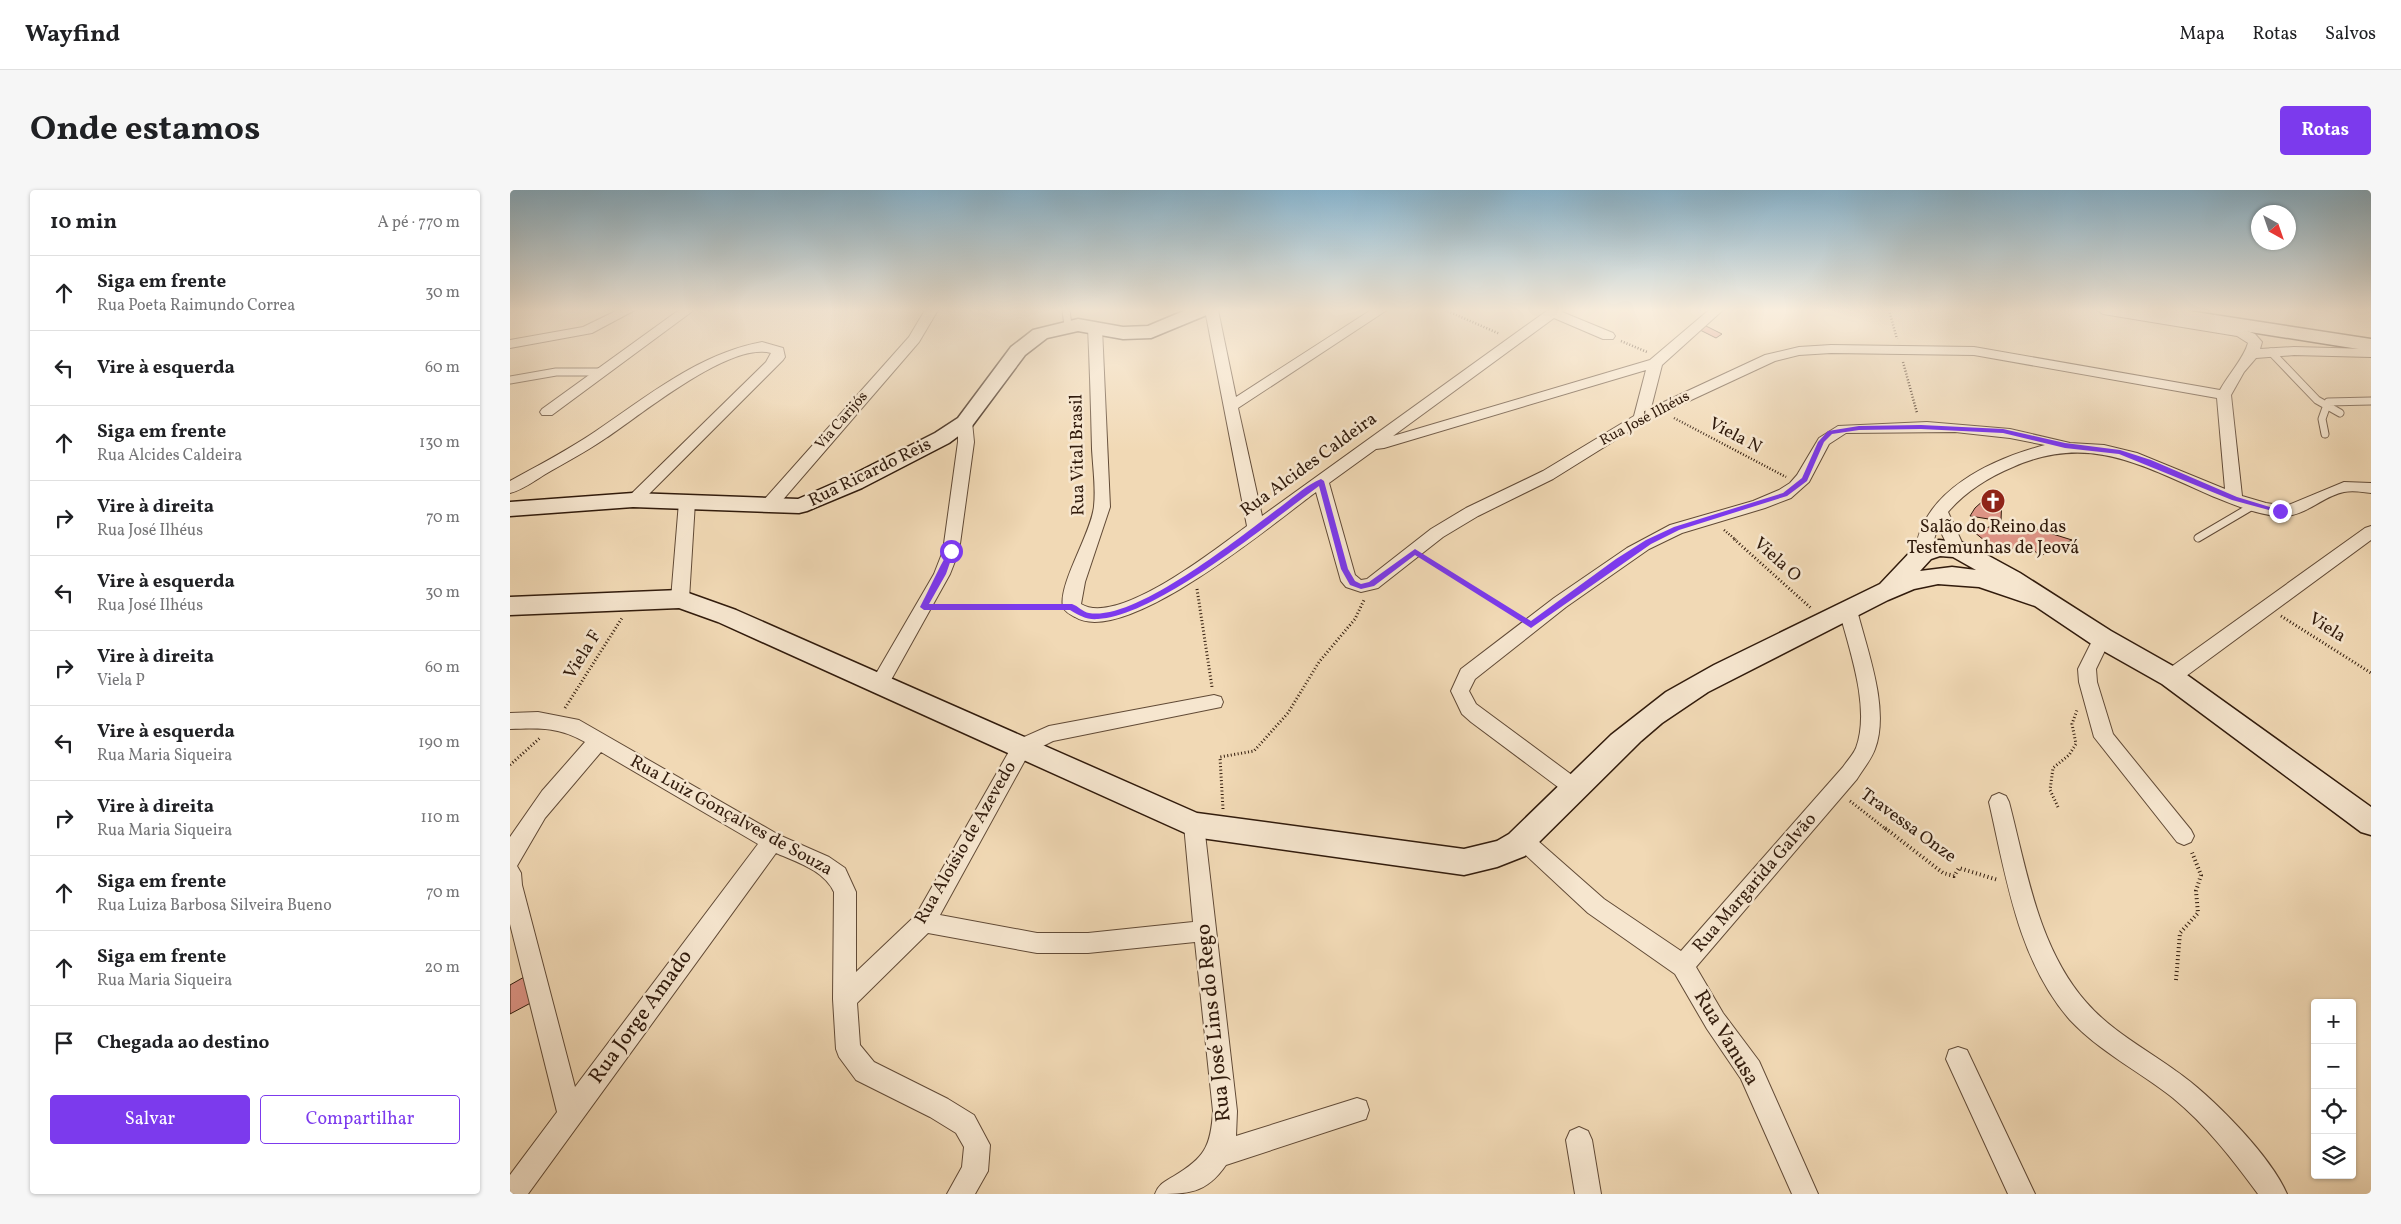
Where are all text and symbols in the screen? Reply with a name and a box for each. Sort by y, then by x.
text: Wayfind [25,18,120,52]
text: Mapa [2180,22,2225,47]
text: Rotas [2253,22,2297,47]
text: Salvos [2325,22,2376,47]
text: Onde estamos [30,106,260,154]
button: Rotas [2280,106,2371,155]
north arrow [2251,205,2296,250]
text: 10 min [50,208,117,237]
text: A pé · 770 m [377,212,460,234]
text: Siga em frente [97,269,226,295]
icon: ahead [50,279,78,307]
text: 30 m [425,282,460,304]
text: Rua Poeta Raimundo Correa [97,295,295,317]
icon: left [50,354,78,382]
text: Vire à esquerda [97,355,235,381]
text: 60 m [425,357,460,379]
street label: Rua José Ilhéus [1596,386,1694,452]
street label: Via Carijós [811,387,873,455]
street label: Rua Vital Brasil [1064,394,1092,516]
street label: Rua Alcides Caldeira [1236,407,1382,523]
street label: Viela N [1704,412,1766,460]
text: Siga em frente [97,419,226,445]
icon: ahead [50,429,78,457]
text: 130 m [419,432,460,454]
street label: Rua Ricardo Reis [804,432,936,514]
text: Rua Alcides Caldeira [97,445,242,467]
church icon: Salão do Reino das Testemunhas de Jeová [1980,488,2006,514]
text: Vire à direita [97,494,214,520]
route end [2269,500,2292,523]
icon: right [50,504,78,532]
text: 70 m [426,507,460,529]
place label: Salão do Reino das Testemunhas de Jeová [1907,515,2079,561]
text: Rua José Ilhéus [97,520,203,542]
street label: Viela O [1748,532,1806,588]
route start [940,540,963,563]
text: Vire à esquerda [97,569,235,595]
icon: left [50,579,78,607]
text: 30 m [425,582,460,604]
text: Rua José Ilhéus [97,595,203,617]
street label: Viela [2304,607,2351,649]
street label: Viela F [558,626,608,684]
text: Vire à direita [97,644,214,670]
icon: right [50,654,78,682]
text: 60 m [425,657,460,679]
text: Viela P [97,670,145,692]
text: Vire à esquerda [97,719,235,745]
icon: left [50,729,78,757]
text: 190 m [418,732,460,754]
text: Rua Maria Siqueira [97,745,232,767]
street label: Rua Luiz Gonçalves de Souza [625,750,837,882]
street label: Rua Aloísio de Azevedo [909,757,1023,929]
street label: Travessa Onze [1855,783,1961,869]
text: Vire à direita [97,794,214,820]
icon: right [50,804,78,832]
text: 110 m [421,807,460,829]
street label: Rua Margarida Galvão [1687,808,1823,958]
text: Rua Maria Siqueira [97,820,232,842]
text: Siga em frente [97,869,226,895]
icon: ahead [50,879,78,907]
text: 70 m [426,882,460,904]
text: Rua Luiza Barbosa Silveira Bueno [97,895,332,917]
street label: Rua José Lins do Rego [1189,923,1239,1123]
text: Siga em frente [97,944,226,970]
street label: Rua Jorge Amado [582,944,700,1090]
icon: ahead [50,954,78,982]
text: 20 m [425,957,460,979]
text: Rua Maria Siqueira [97,970,232,992]
street label: Rua Vanusa [1686,985,1766,1091]
map controls [2311,999,2356,1179]
button: + [2311,999,2356,1044]
icon: arrive [50,1029,78,1057]
text: Chegada ao destino [97,1030,269,1056]
button: − [2311,1044,2356,1089]
button: locate [2311,1089,2356,1134]
button: Salvar [50,1095,250,1144]
button: Compartilhar [260,1095,460,1144]
button: layers [2311,1134,2356,1179]

